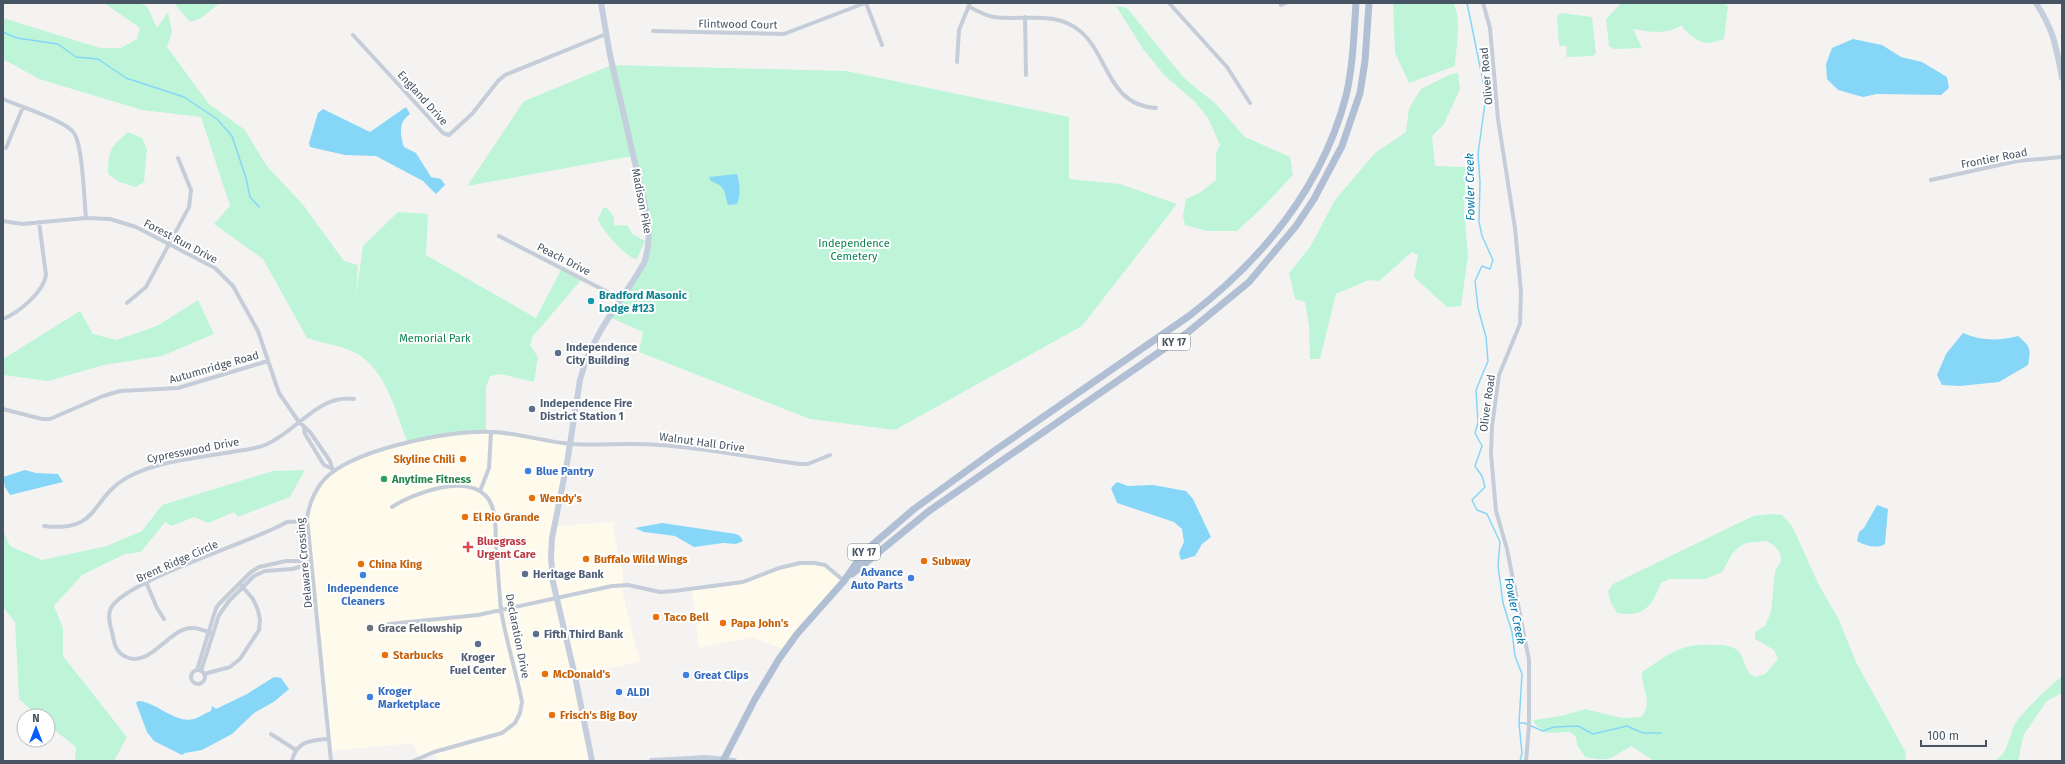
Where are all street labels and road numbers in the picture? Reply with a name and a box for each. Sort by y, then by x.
street label: Flintwood Court [698,17,778,32]
street label: Oliver Road [1478,47,1495,105]
street label: England Drive [395,68,450,128]
street label: Frontier Road [1960,146,2028,171]
street label: Madison Pike [629,167,654,235]
street label: Forest Run Drive [142,217,220,266]
street label: Peach Drive [535,240,593,278]
road number: KY 17 [1158,334,1190,350]
street label: Autumnridge Road [168,348,260,387]
street label: Oliver Road [1477,374,1498,433]
street label: Walnut Hall Drive [658,430,745,455]
street label: Cypresswood Drive [146,435,240,466]
street label: Delaware Crossing [294,517,315,609]
street label: Brent Ridge Circle [134,538,220,585]
road number: KY 17 [848,544,880,560]
street label: Declaration Drive [503,593,532,680]

